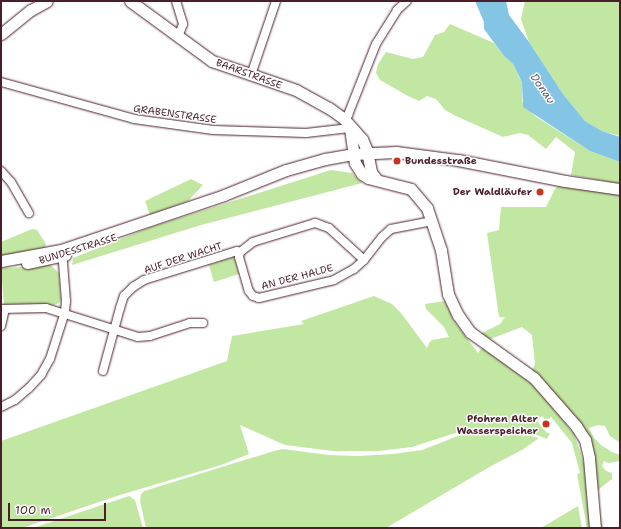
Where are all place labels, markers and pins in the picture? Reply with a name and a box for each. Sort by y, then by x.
place label: Bundesstraße [405,155,477,167]
marker: Bundesstraße [392,156,402,166]
place label: Der Waldläufer [453,186,532,198]
marker: Der Waldläufer [535,187,545,197]
place label: Pfohren Alter Wasserspeicher [457,412,538,436]
marker: Pfohren Alter Wasserspeicher [541,419,551,429]

